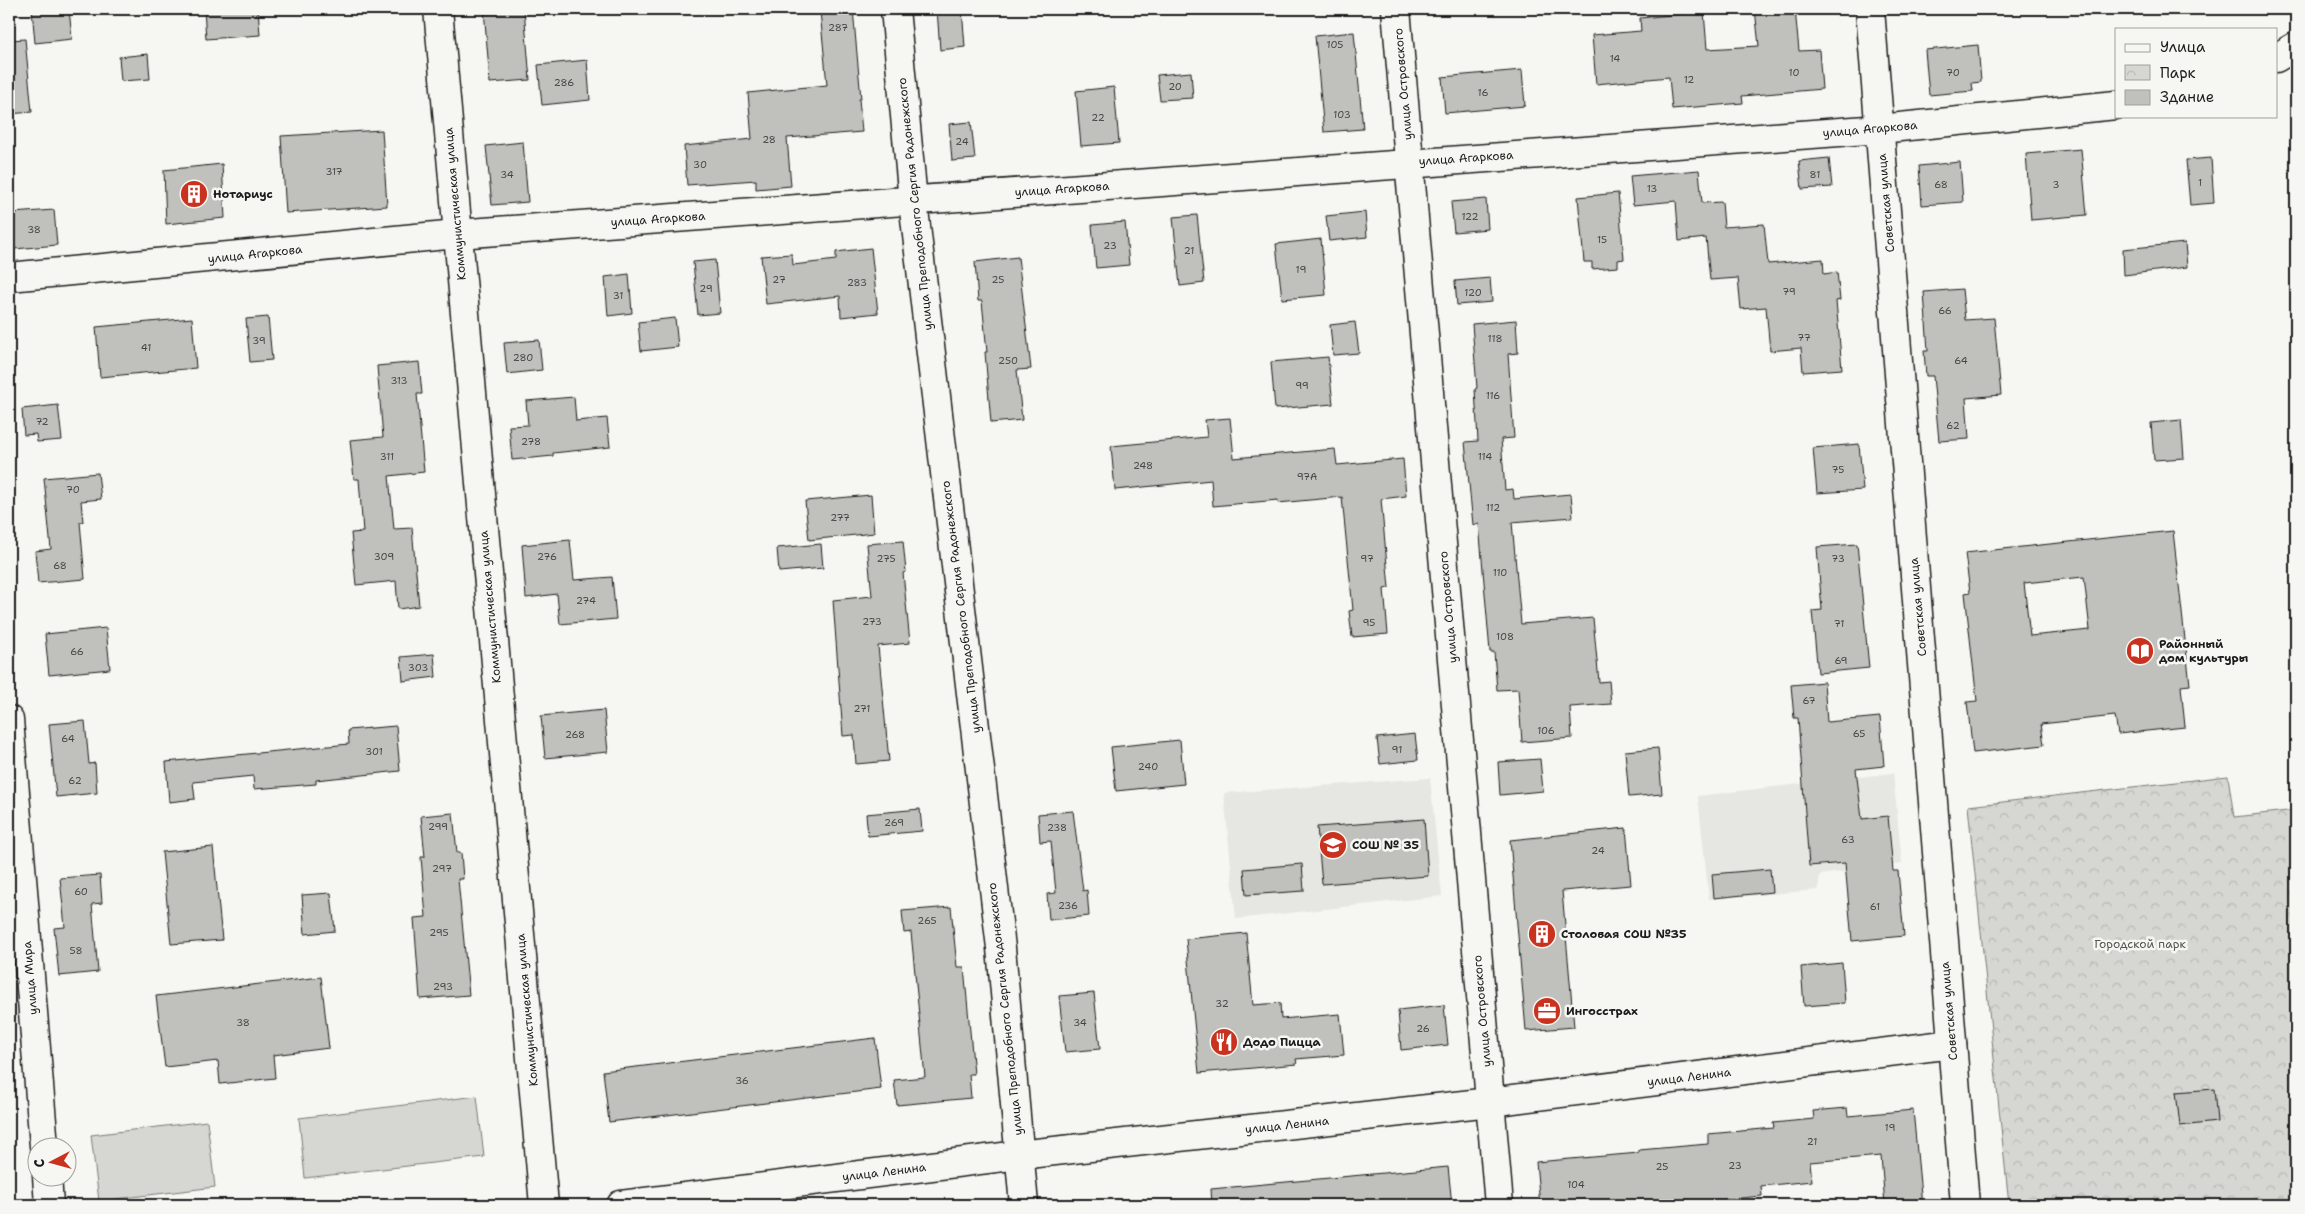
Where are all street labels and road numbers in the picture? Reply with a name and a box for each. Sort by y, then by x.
street label: улица Островского [1390,27,1416,141]
street label: улица Преподобного Сергия Радонежского [894,77,936,331]
street label: улица Агаркова [1822,117,1919,141]
street label: Коммунистическая улица [440,126,470,281]
street label: улица Агаркова [1418,147,1514,169]
street label: Советская улица [1874,152,1898,253]
street label: улица Агаркова [1014,178,1110,200]
street label: улица Агаркова [610,208,706,230]
street label: улица Агаркова [207,241,304,267]
street label: улица Преподобного Сергия Радонежского [938,480,984,734]
street label: Коммунистическая улица [475,529,505,684]
street label: улица Островского [1435,550,1461,664]
street label: Советская улица [1906,556,1930,657]
street label: улица Преподобного Сергия Радонежского [984,882,1026,1136]
street label: Коммунистическая улица [512,932,542,1087]
street label: улица Мира [19,940,41,1016]
street label: улица Островского [1469,954,1495,1068]
street label: Советская улица [1937,960,1961,1061]
street label: улица Ленина [1646,1064,1732,1090]
street label: улица Ленина [1244,1113,1330,1137]
street label: улица Ленина [841,1159,927,1185]

